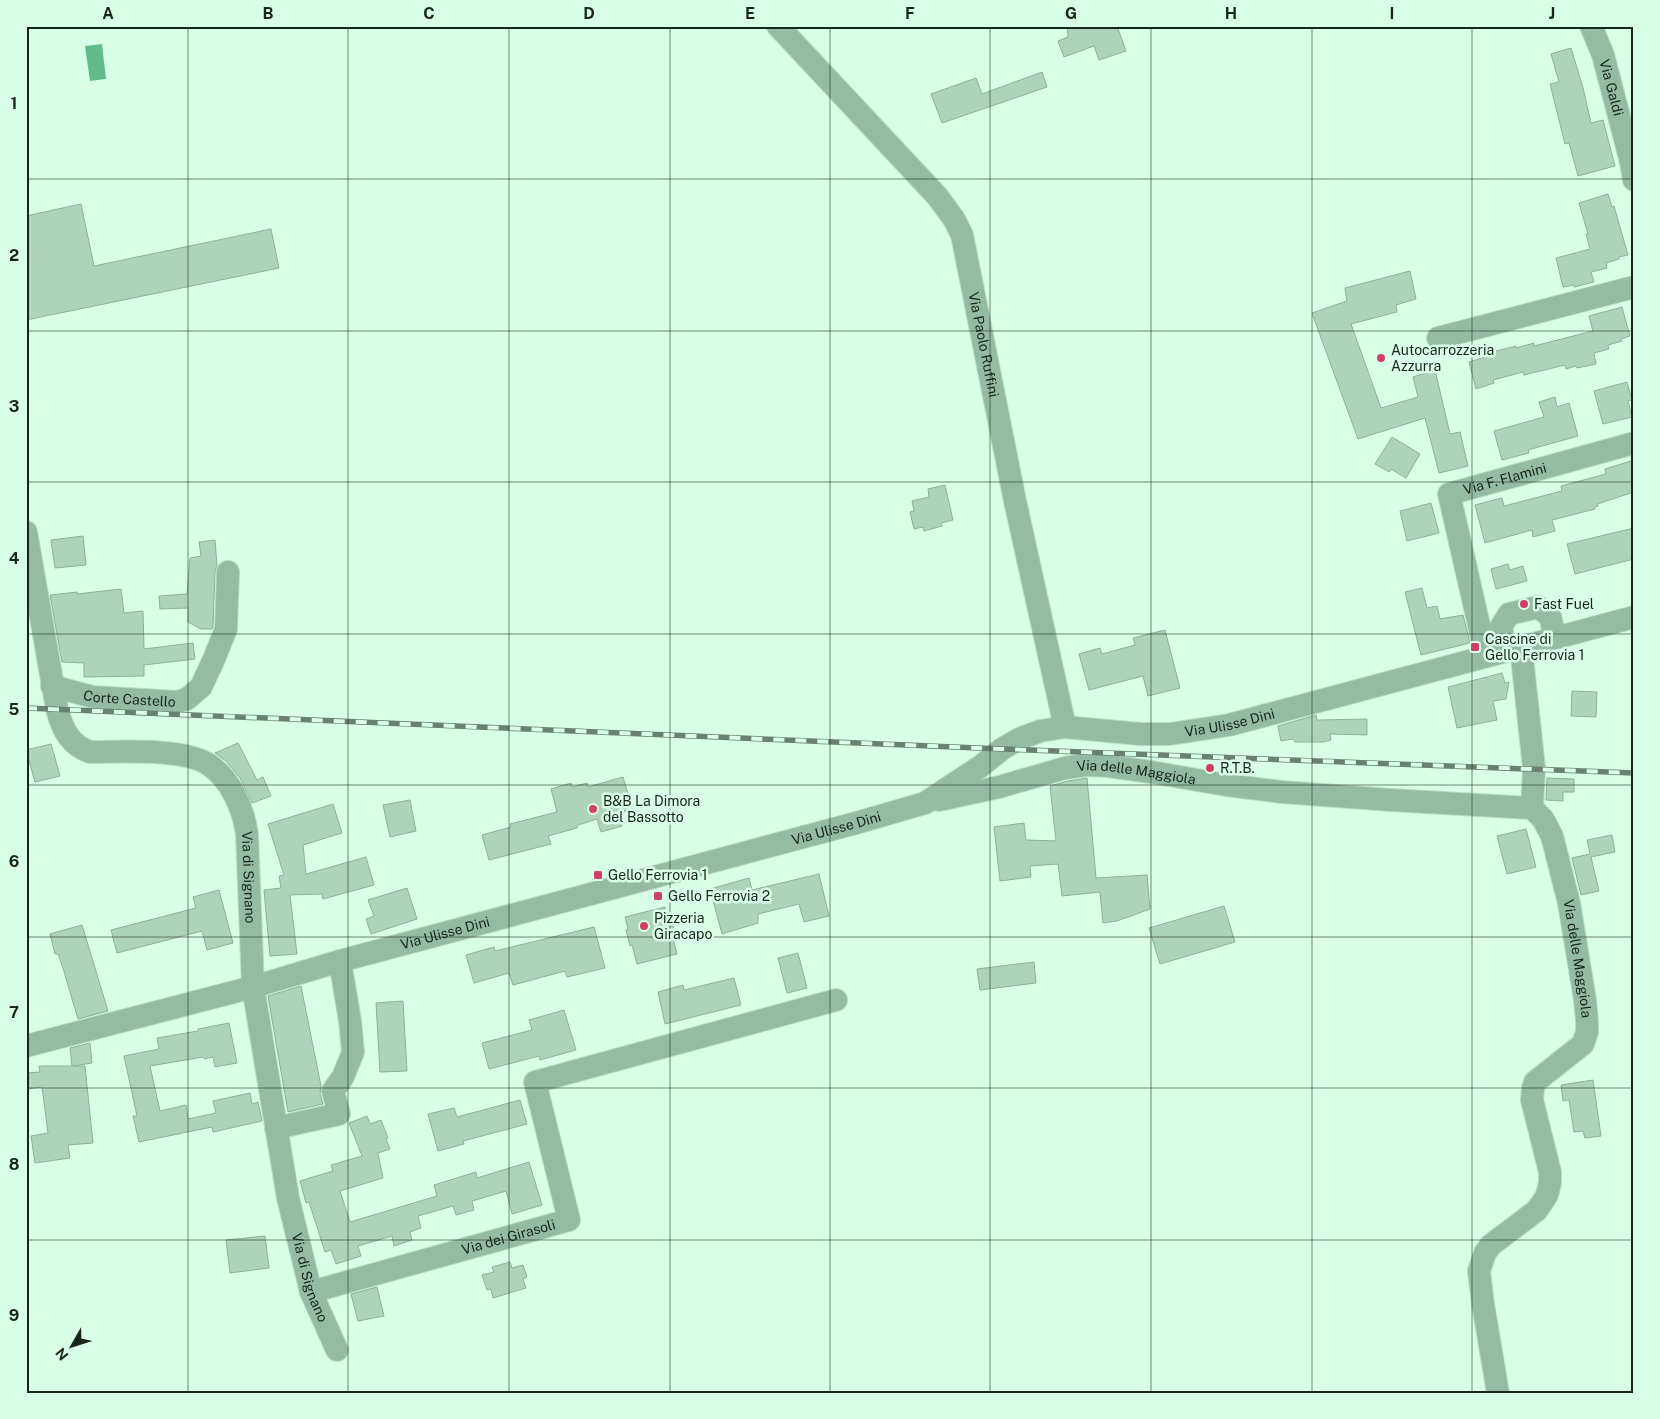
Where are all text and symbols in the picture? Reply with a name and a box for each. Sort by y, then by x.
text: A [102,4,114,23]
text: B [263,4,274,23]
text: C [423,4,435,23]
text: D [583,4,595,23]
text: E [745,4,755,23]
text: F [905,4,915,23]
text: G [1065,4,1077,23]
text: H [1225,4,1237,23]
text: I [1390,4,1394,23]
text: J [1549,4,1555,23]
street label: Via Galdi [1596,58,1627,118]
text: 1 [11,94,17,113]
text: 2 [9,246,19,265]
street label: Via Paolo Ruffini [966,291,1002,399]
place label: Autocarrozzeria Azzurra [1391,342,1494,374]
marker: Autocarrozzeria Azzurra [1375,352,1387,364]
text: 3 [9,397,19,416]
street label: Via F. Flamini [1461,460,1548,498]
text: 4 [9,549,20,568]
place label: Fast Fuel [1534,596,1594,612]
marker: Fast Fuel [1518,598,1530,610]
place label: Cascine di Gello Ferrovia 1 [1485,631,1584,663]
marker: Cascine di Gello Ferrovia 1 [1469,641,1481,653]
street label: Corte Castello [82,687,176,710]
text: 5 [9,700,20,719]
street label: Via Ulisse Dini [1183,705,1276,740]
street label: Via delle Maggiola [1076,757,1197,788]
place label: R.T.B. [1220,760,1255,776]
marker: R.T.B. [1204,762,1216,774]
place label: B&B La Dimora del Bassotto [603,793,700,825]
marker: B&B La Dimora del Bassotto [587,803,599,815]
street label: Via Ulisse Dini [790,808,883,848]
street label: Via di Signano [239,831,259,924]
text: 6 [9,852,19,871]
place label: Gello Ferrovia 1 [608,867,707,883]
marker: Gello Ferrovia 1 [592,869,604,881]
place label: Gello Ferrovia 2 [668,888,770,904]
marker: Gello Ferrovia 2 [652,890,664,902]
street label: Via delle Maggiola [1560,898,1595,1019]
place label: Pizzeria Giracapo [654,910,712,942]
street label: Via Ulisse Dini [399,913,491,953]
marker: Pizzeria Giracapo [638,920,650,932]
text: 7 [9,1003,19,1022]
text: 8 [9,1155,20,1174]
street label: Via dei Girasoli [460,1216,557,1258]
street label: Via di Signano [289,1231,331,1324]
text: 9 [9,1306,19,1325]
north arrow [48,1322,98,1372]
text: N [52,1345,72,1363]

